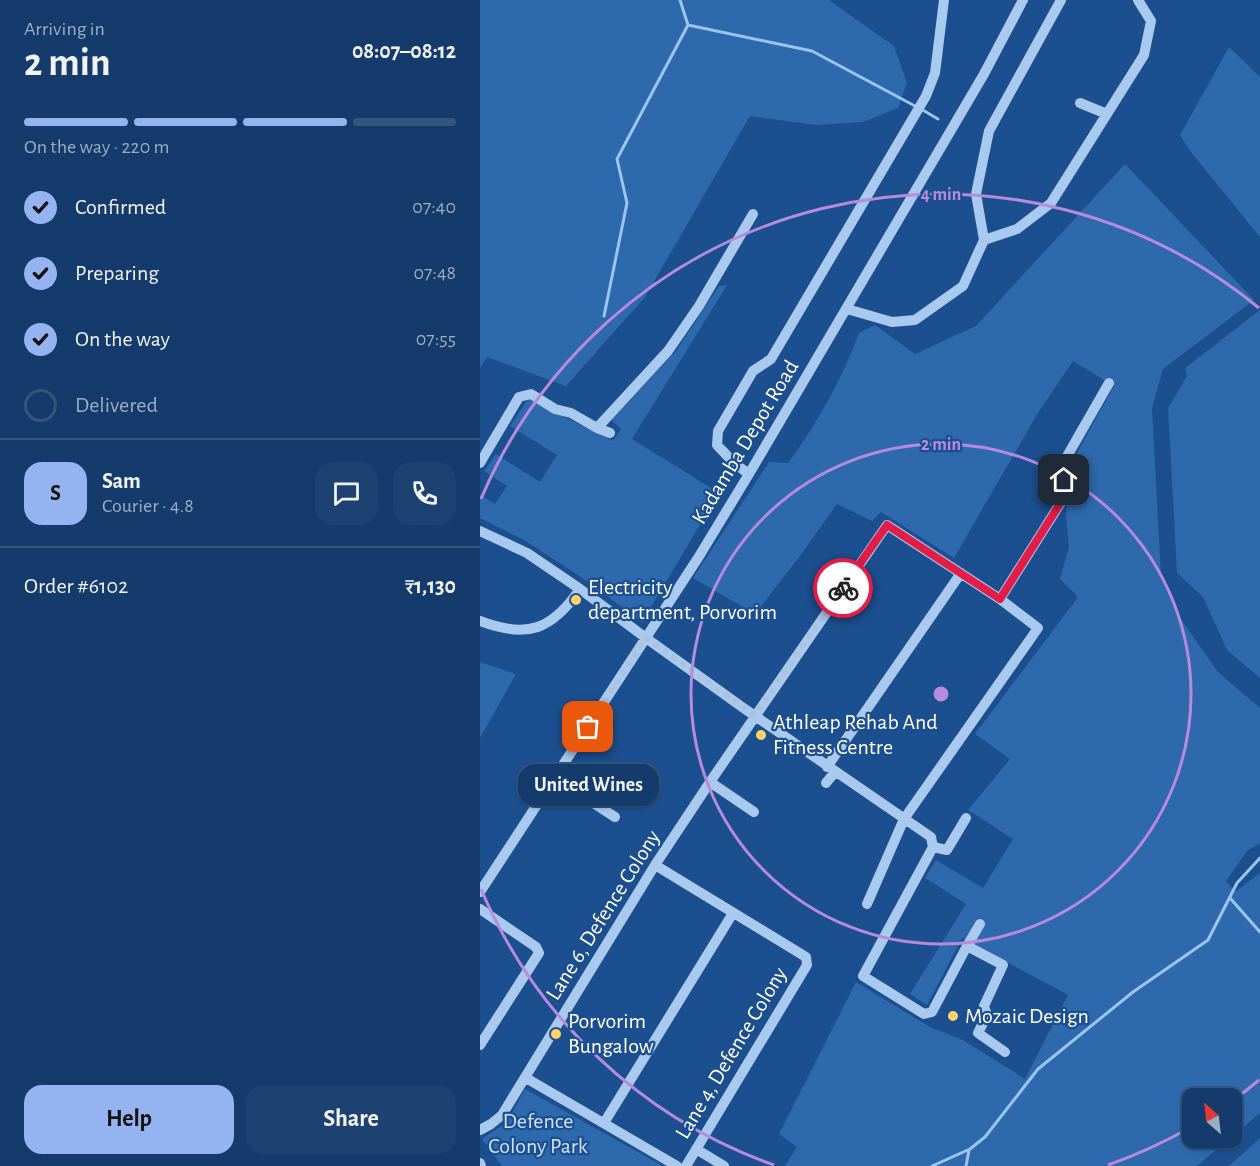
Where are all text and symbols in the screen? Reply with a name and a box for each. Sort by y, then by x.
text: Arriving in [24,19,105,39]
text: 08:07–08:12 [352,40,456,62]
text: 2 min [24,44,111,83]
text: On the way · 220 m [24,137,170,157]
text: 4 min [921,186,961,204]
icon: check [24,191,57,224]
text: Confirmed [75,196,166,218]
text: 07:40 [412,197,456,217]
icon: check [24,257,57,290]
text: Preparing [75,262,159,284]
text: 07:48 [413,263,456,283]
icon: check [24,323,57,356]
text: On the way [75,328,170,350]
text: 07:55 [416,329,456,349]
street label: Kadamba Depot Road [687,356,803,528]
text: Delivered [75,394,158,416]
text: 2 min [921,436,961,454]
pin [1038,454,1089,505]
button: chat [315,462,378,525]
button: phone [393,462,456,525]
icon: home [1047,463,1080,496]
text: Sam [102,470,141,492]
text: S [50,482,61,504]
text: Courier · 4.8 [102,496,194,516]
courier [813,558,873,618]
icon: bike [827,572,860,605]
text: Order #6102 [24,575,128,597]
text: ₹1,130 [405,575,456,597]
place label: Electricity department, Porvorim [588,576,777,623]
marker: Electricity department, Porvorim [569,593,583,607]
centre of rings [931,684,951,704]
pin [562,701,613,752]
icon: bag [571,710,604,743]
place label: Athleap Rehab And Fitness Centre [773,711,938,758]
marker: Athleap Rehab And Fitness Centre [754,728,768,742]
callout: United Wines [518,763,658,805]
text: United Wines [534,775,643,795]
street label: Lane 6, Defence Colony [542,826,665,1004]
street label: Lane 4, Defence Colony [671,963,791,1143]
place label: Mozaic Design [965,1005,1089,1027]
marker: Mozaic Design [946,1009,960,1023]
place label: Porvorim Bungalow [568,1010,654,1057]
marker: Porvorim Bungalow [549,1027,563,1041]
button: Help [24,1085,234,1154]
button: Share [246,1085,456,1154]
north arrow [1182,1088,1242,1148]
map controls [1182,1088,1242,1148]
park label: Defence Colony Park [488,1110,588,1157]

